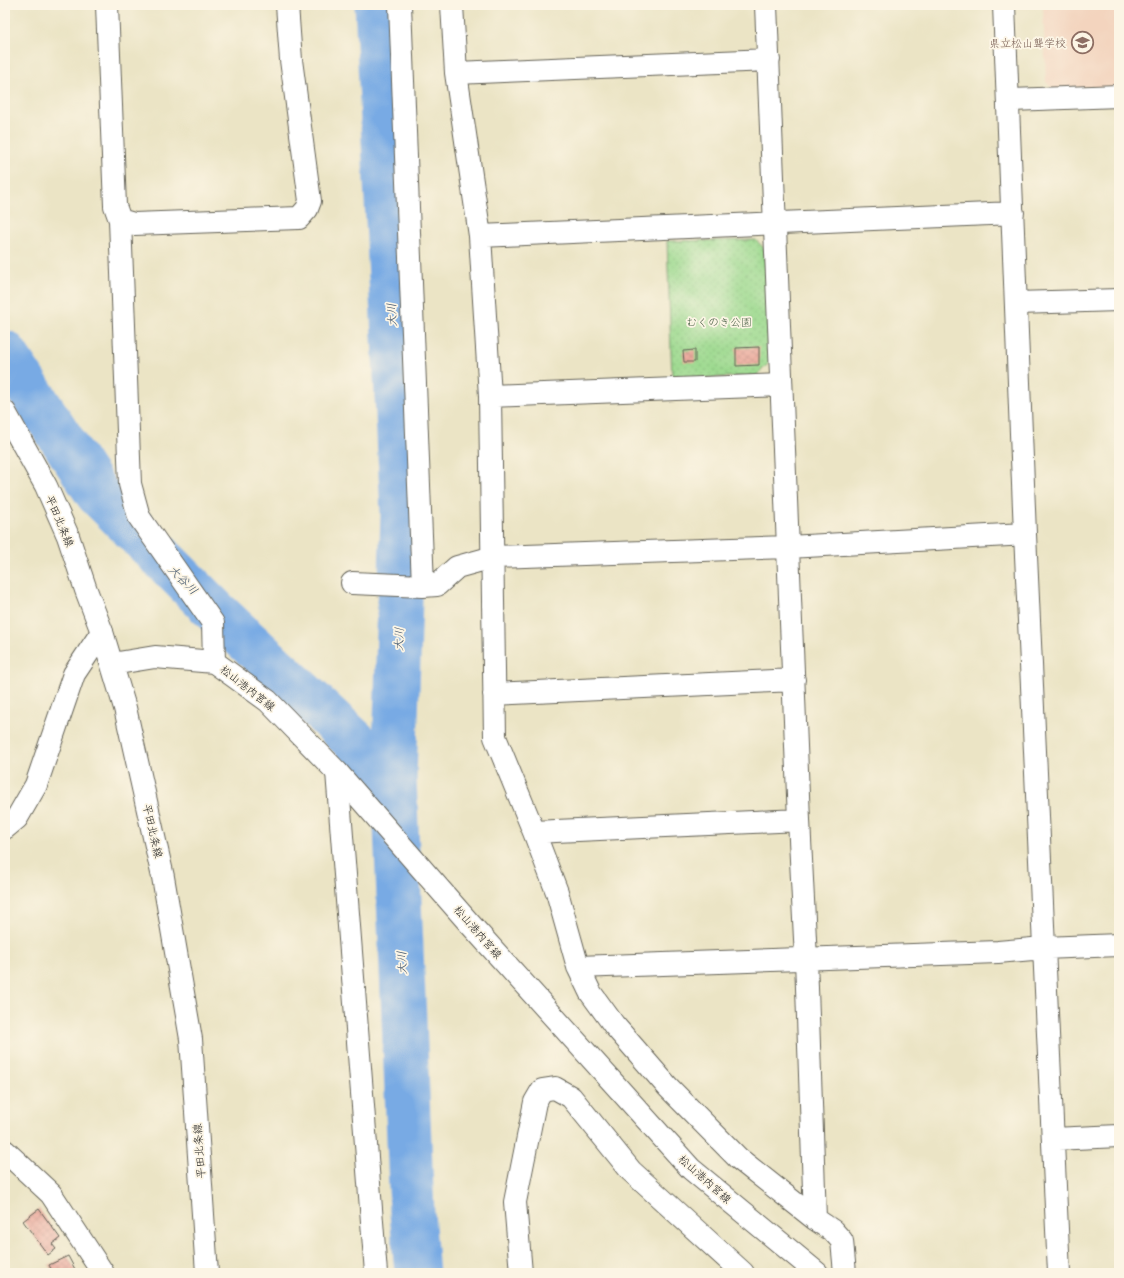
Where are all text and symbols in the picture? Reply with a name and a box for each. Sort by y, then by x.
school or university icon: 県立松山聾学校 [1069,30,1095,56]
place label: 県立松山聾学校 [989,34,1066,51]
water label: 大川 [381,303,401,328]
park label: むくのき公園 [686,313,752,330]
street label: 平田北条線 [42,492,79,549]
water label: 大谷川 [165,560,203,598]
water label: 大川 [389,627,407,651]
street label: 松山港内宮線 [217,661,280,715]
street label: 平田北条線 [139,802,168,860]
street label: 松山港内宮線 [450,901,506,962]
water label: 大川 [392,951,410,975]
street label: 平田北条線 [188,1123,209,1179]
street label: 松山港内宮線 [675,1150,736,1207]

